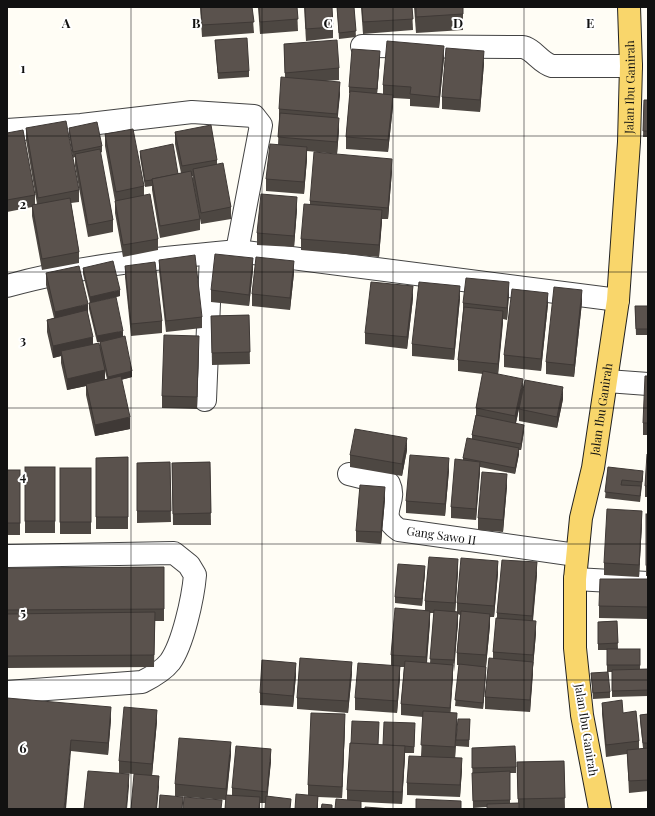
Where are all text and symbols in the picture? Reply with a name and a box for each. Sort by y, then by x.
text: A [61,14,71,31]
text: B [192,14,201,31]
text: C [323,14,333,31]
text: D [453,14,463,31]
text: E [586,14,594,31]
street label: Jalan Ibu Ganirah [620,40,638,135]
text: 1 [21,59,26,76]
text: 2 [20,195,27,212]
text: 3 [20,331,26,348]
street label: Jalan Ibu Ganirah [586,362,616,458]
text: 4 [20,467,27,484]
street label: Gang Sawo II [406,522,477,548]
text: 5 [20,603,26,620]
street label: Jalan Ibu Ganirah [572,681,602,777]
text: 6 [19,739,27,756]

